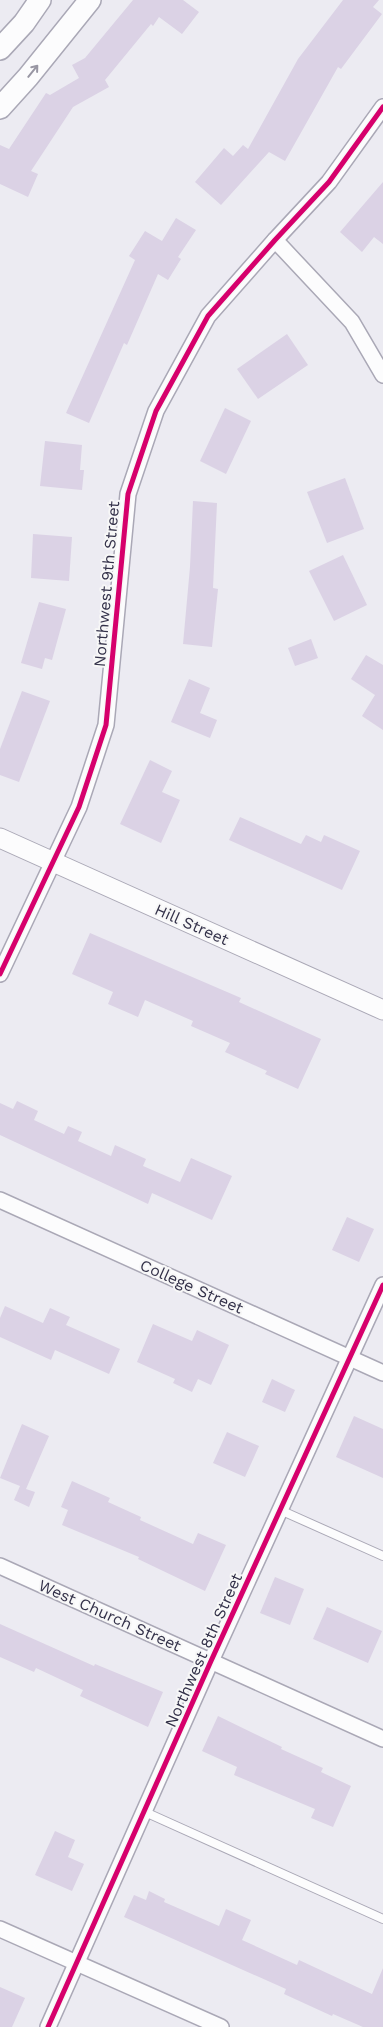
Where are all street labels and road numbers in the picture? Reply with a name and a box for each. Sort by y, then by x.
street label: Northwest 9th Street [90,500,123,668]
street label: Hill Street [152,900,232,949]
street label: College Street [137,1255,247,1318]
street label: Northwest 8th Street [161,1570,246,1730]
street label: West Church Street [36,1575,184,1656]

